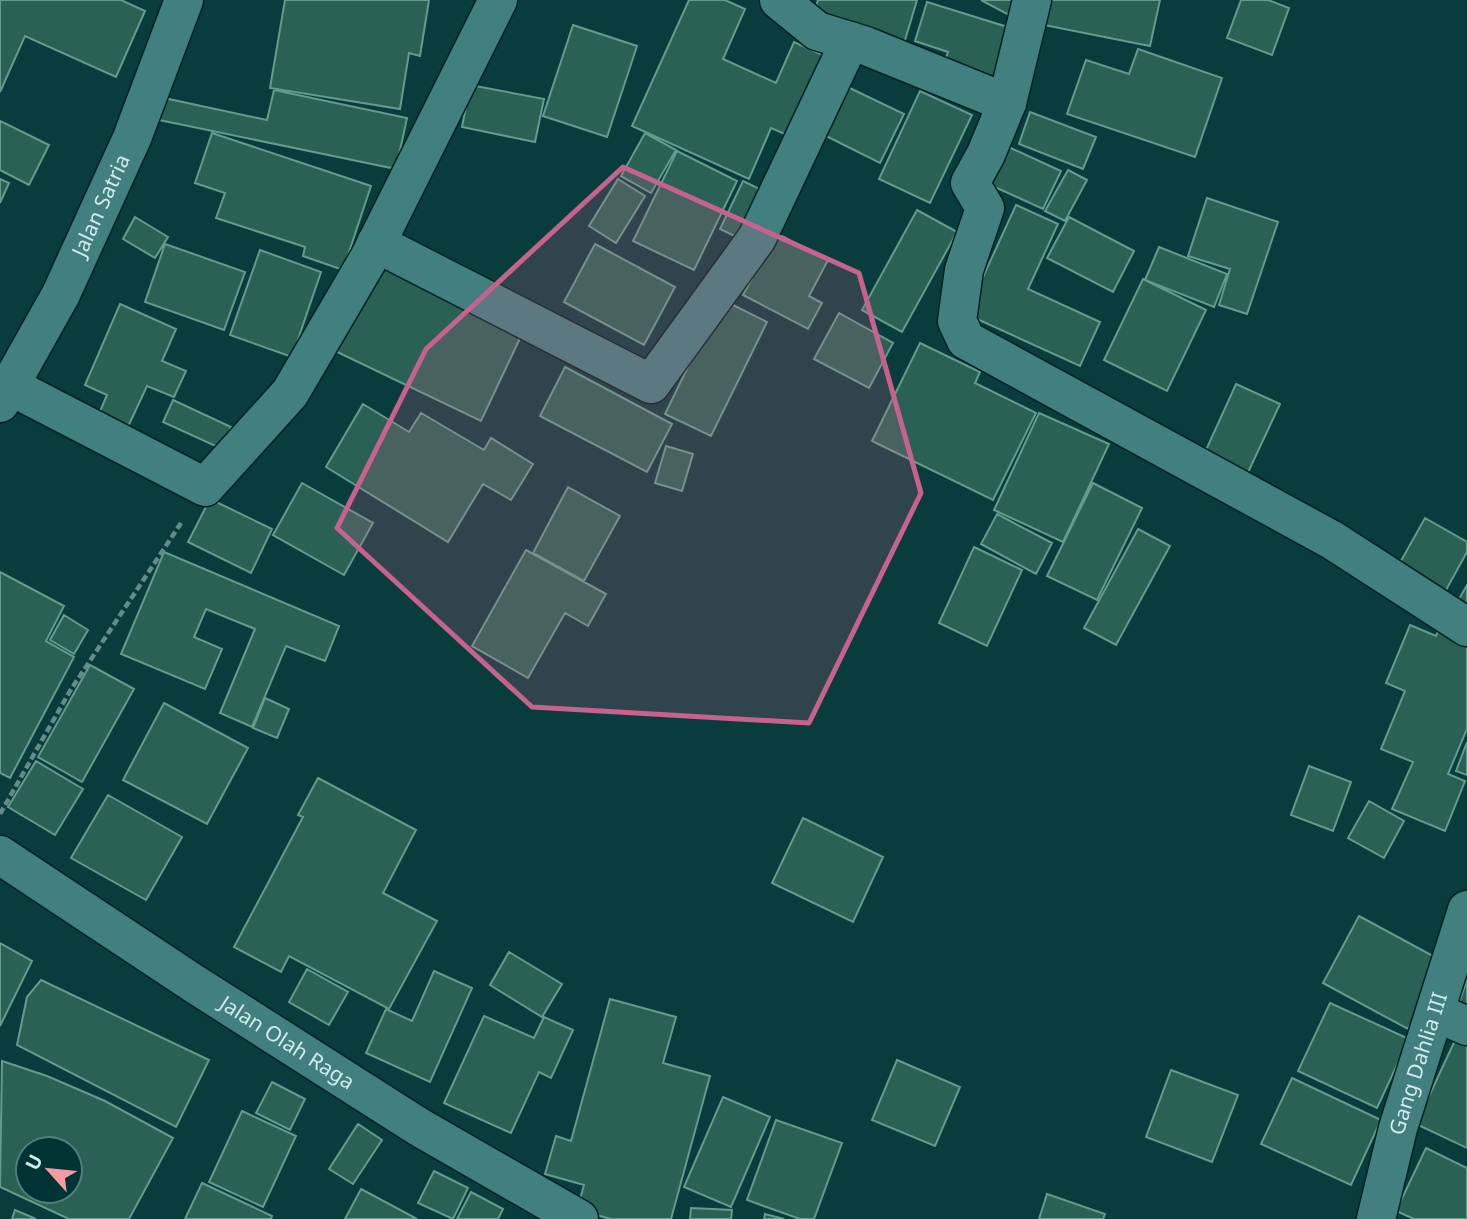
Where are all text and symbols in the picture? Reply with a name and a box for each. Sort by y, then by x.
street label: Jalan Satria [64,149,136,263]
street label: Jalan Olah Raga [213,988,360,1095]
street label: Gang Dahlia III [1382,989,1453,1138]
north arrow [14,1135,84,1205]
text: U [19,1150,49,1175]

